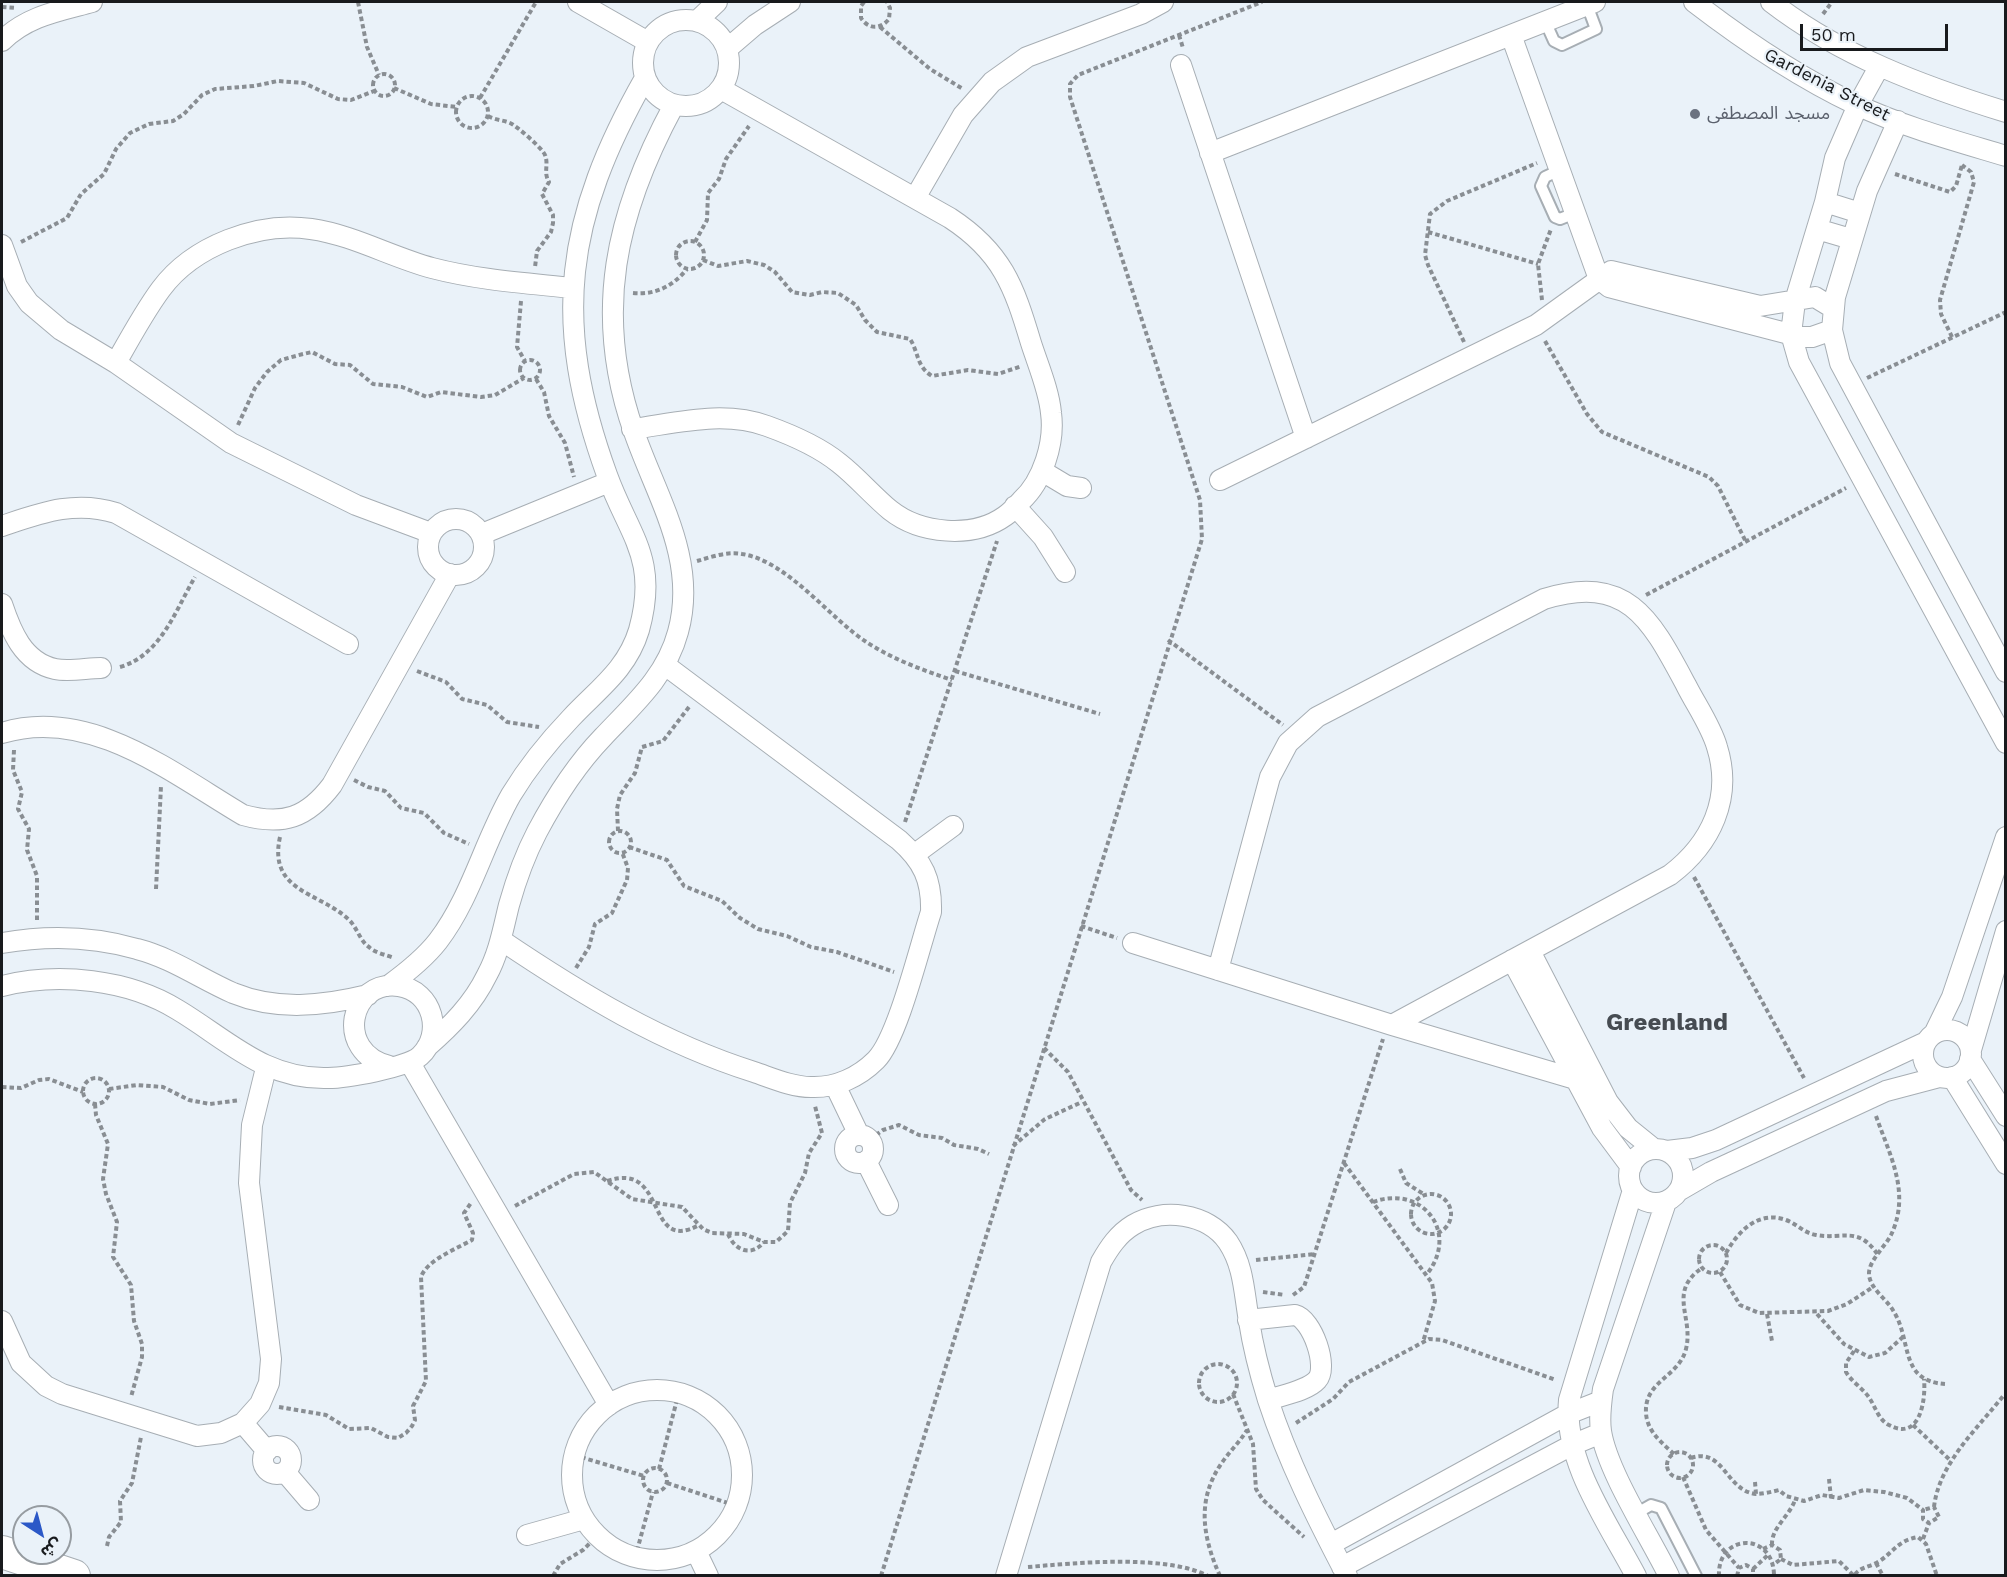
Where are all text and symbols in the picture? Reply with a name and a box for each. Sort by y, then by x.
scale bar [1803,12,1952,50]
text: 50 m [1811,24,1856,45]
street label: Gardenia Street [1760,44,1894,126]
place label: مسجد المصطفى [1707,103,1830,125]
marker: مسجد المصطفى [1688,107,1702,121]
district label: Greenland [1606,1009,1728,1037]
north arrow [12,1505,72,1565]
text: ش [37,1534,66,1562]

